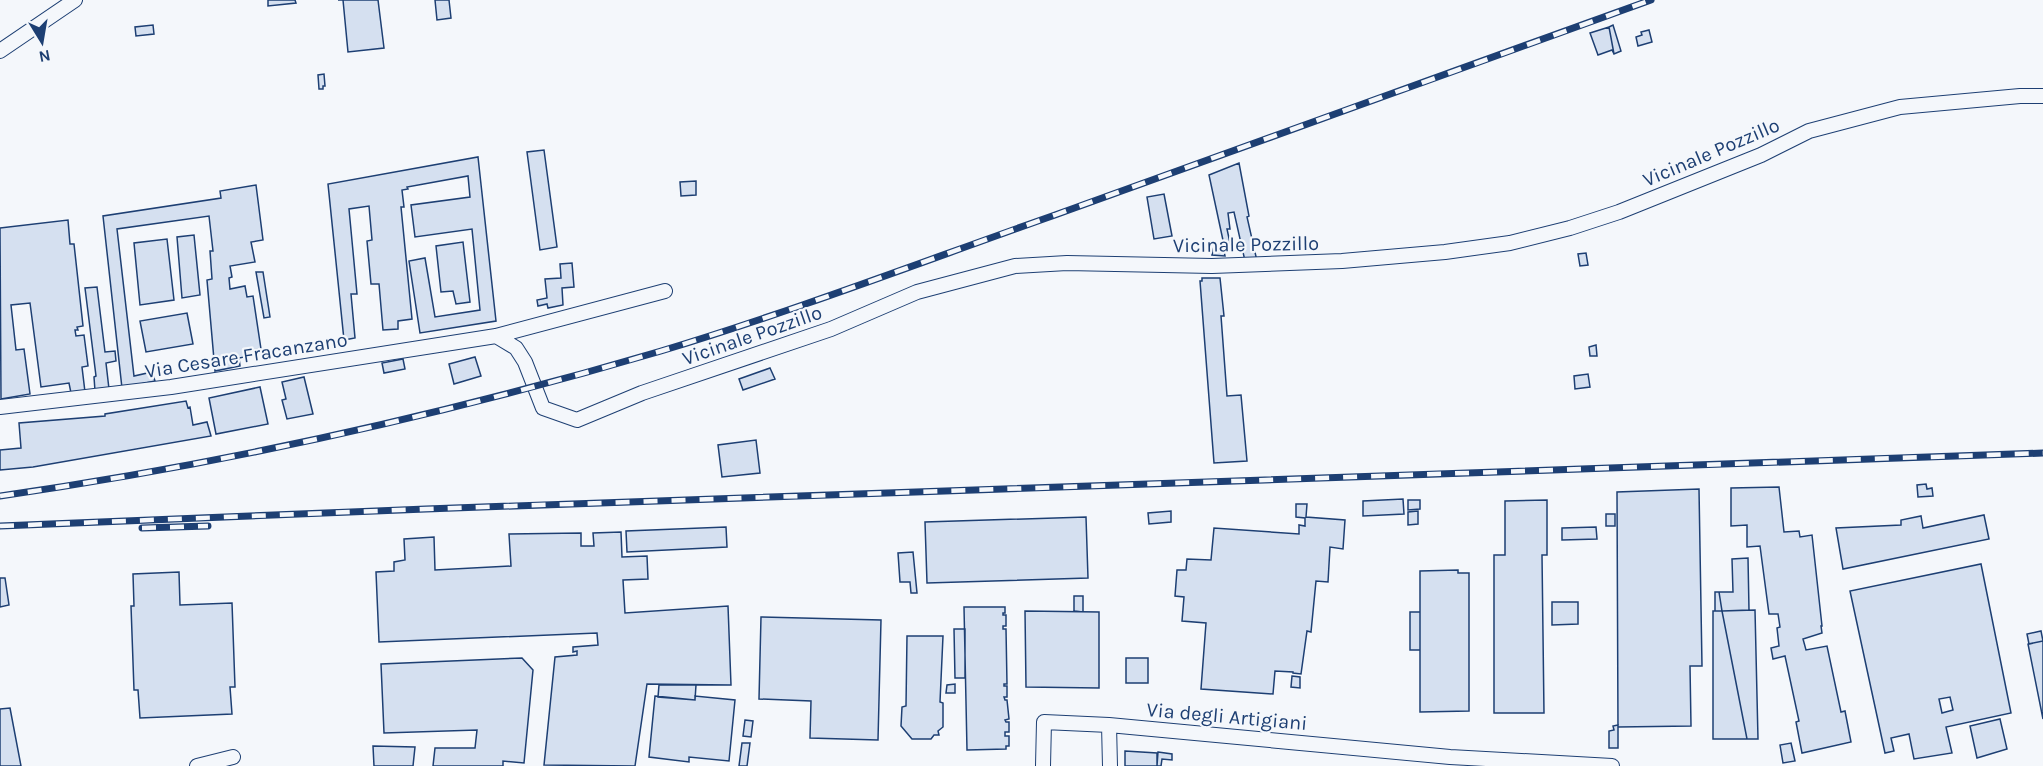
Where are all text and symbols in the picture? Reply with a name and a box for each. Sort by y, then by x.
north arrow [12,12,72,72]
text: N [37,46,52,67]
street label: Vicinale Pozzillo [1639,113,1783,192]
street label: Vicinale Pozzillo [1173,232,1319,257]
street label: Vicinale Pozzillo [679,301,825,370]
street label: Via Cesare Fracanzano [143,328,349,383]
street label: Via degli Artigiani [1146,698,1308,735]

